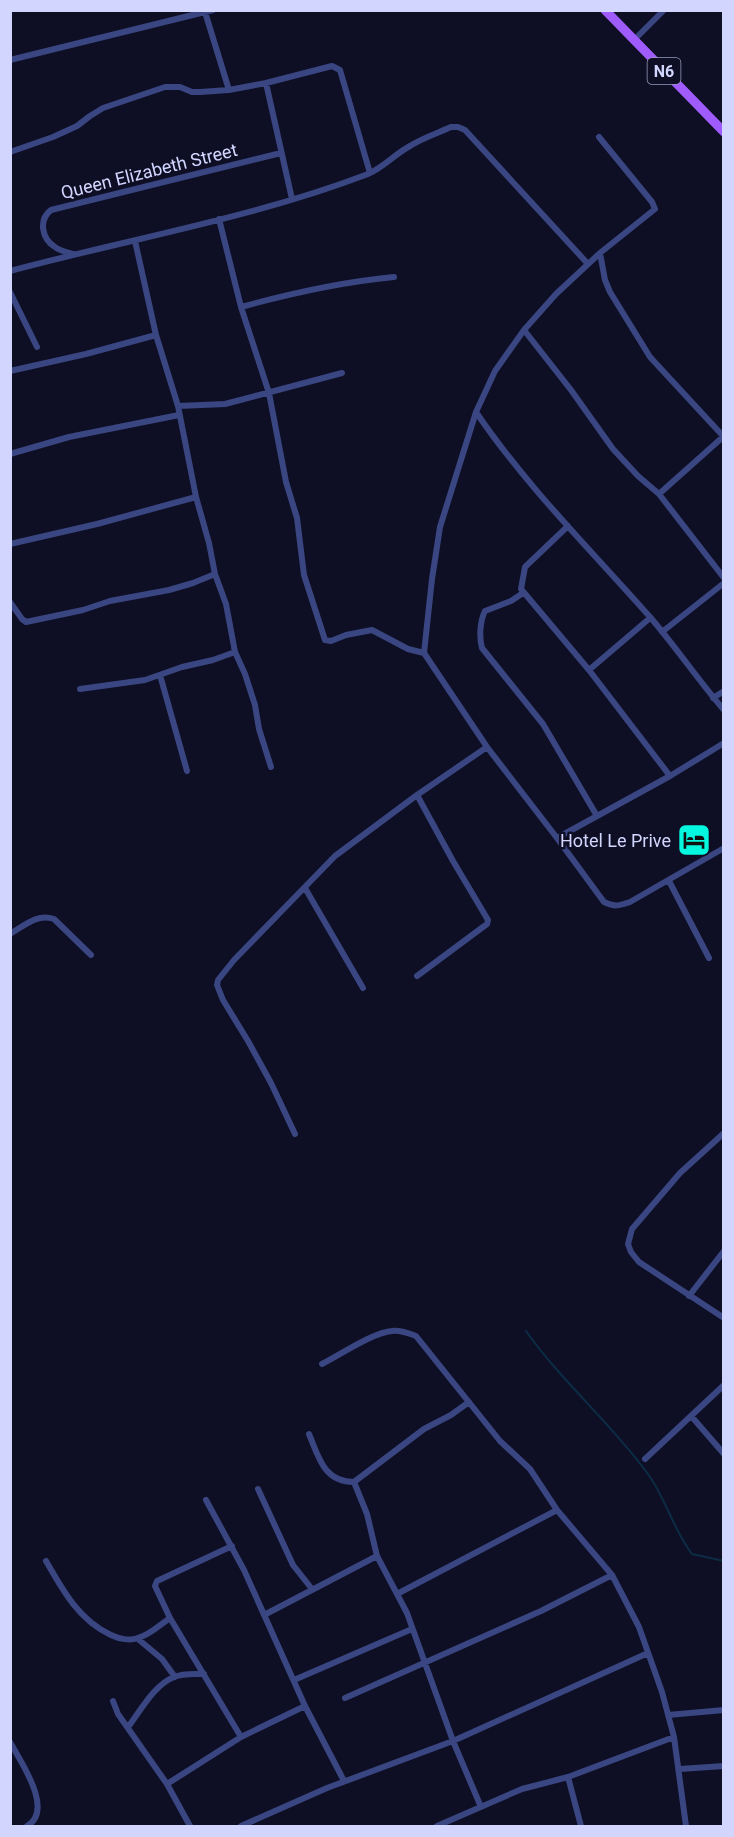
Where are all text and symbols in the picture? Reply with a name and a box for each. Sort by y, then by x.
road number: N6 [648,58,680,84]
street label: Queen Elizabeth Street [59,139,239,203]
hotel icon: Hotel Le Prive [676,822,712,858]
place label: Hotel Le Prive [560,830,671,851]

